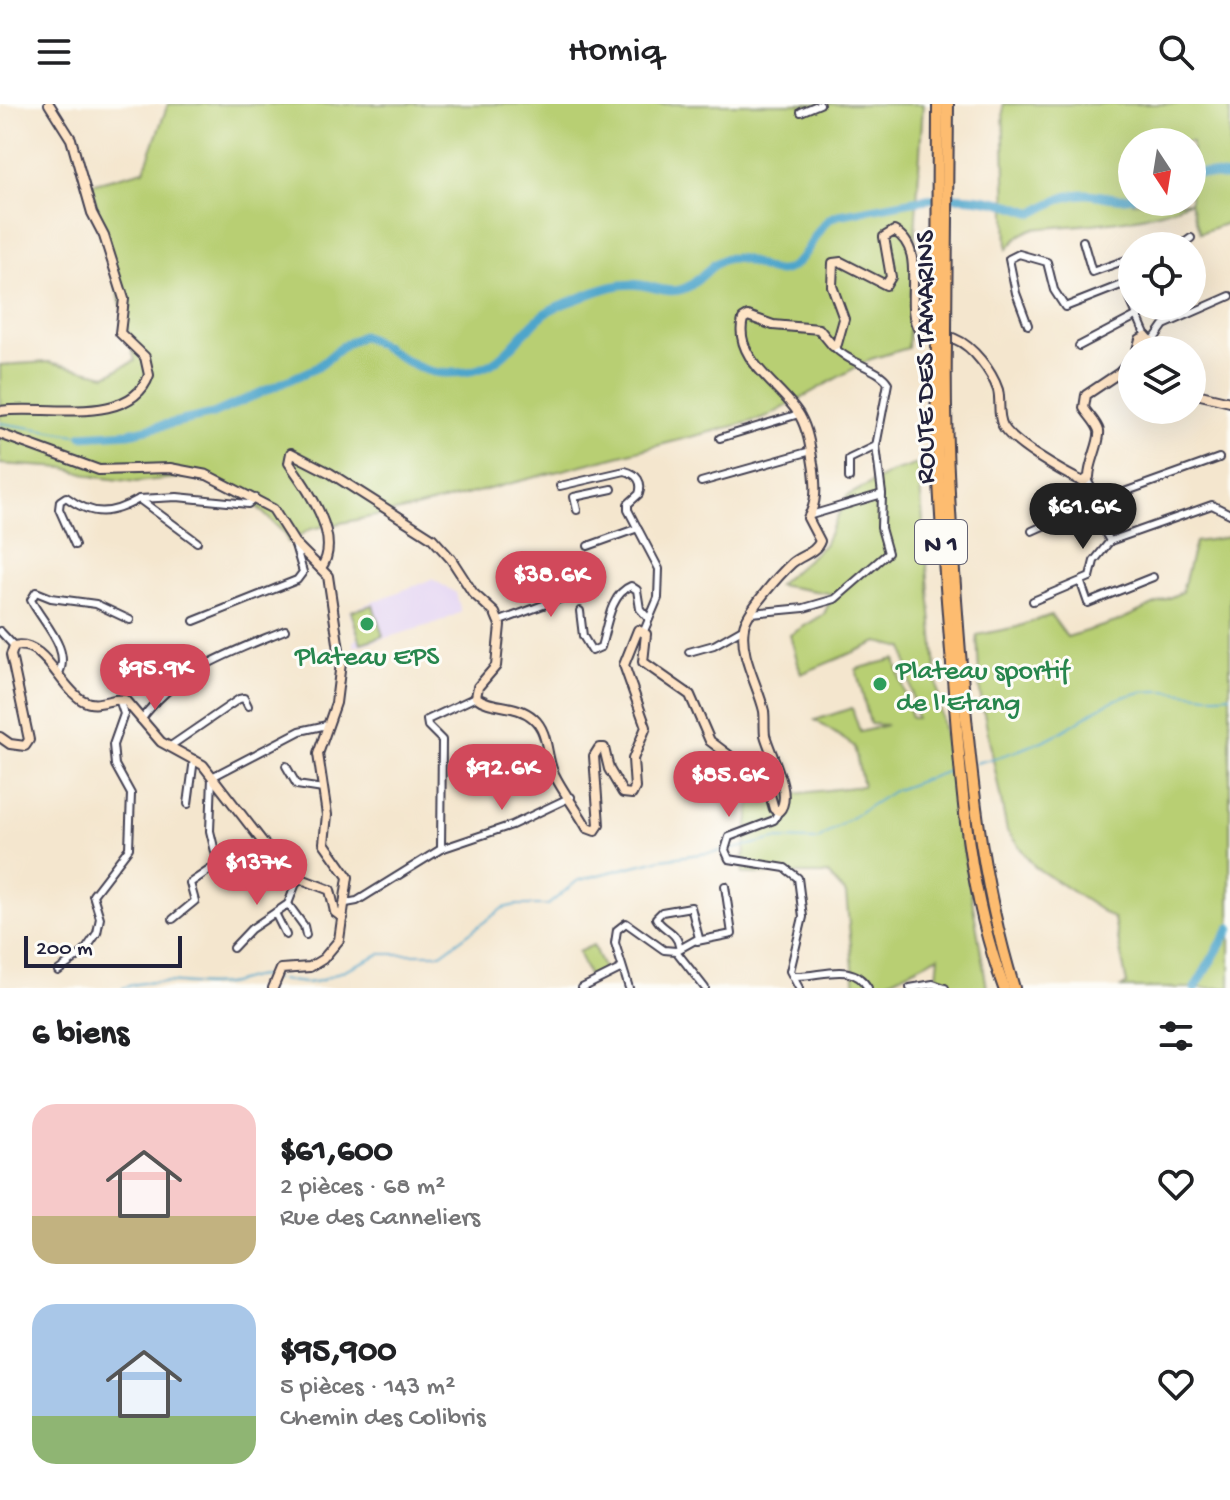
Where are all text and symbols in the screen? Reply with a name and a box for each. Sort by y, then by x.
icon: menu [32,30,76,74]
icon: search [1154,30,1198,74]
text: Homiq [568,31,662,74]
north arrow [1118,128,1206,216]
map controls [1118,128,1206,424]
street label: ROUTE DES TAMARINS [911,230,944,484]
button: locate [1118,232,1206,320]
button: layers [1118,336,1206,424]
pin: $61.6K [1018,483,1148,551]
text: $61.6K [1047,493,1119,524]
road number: N 1 [915,520,967,564]
pin: $38.6K [486,551,616,619]
text: $38.6K [513,561,589,592]
marker: Plateau EPS [358,615,376,633]
place label: Plateau EPS [294,642,439,675]
pin: $95.9K [90,644,220,712]
text: $95.9K [118,654,192,685]
place label: Plateau sportif de l'Etang [895,656,1071,721]
marker: Plateau sportif de l'Etang [871,675,889,693]
pin: $92.6K [437,744,567,812]
pin: $85.6K [664,751,794,819]
text: $92.6K [465,754,539,785]
text: $85.6K [691,761,767,792]
pin: $137K [201,839,313,907]
text: $137K [225,849,289,880]
scale bar [24,932,182,968]
text: 200 m [36,937,93,963]
icon: filters [1154,1014,1198,1058]
text: 6 biens [32,1016,129,1056]
text: $61,600 [280,1133,393,1173]
icon: home [96,1136,192,1232]
icon: heart [1154,1162,1198,1206]
text: 2 pièces · 68 m² [280,1173,445,1204]
text: Rue des Canneliers [280,1204,480,1235]
text: $95,900 [280,1333,397,1373]
icon: home [96,1336,192,1432]
icon: heart [1154,1362,1198,1406]
text: 5 pièces · 143 m² [280,1373,455,1404]
text: Chemin des Colibris [280,1404,486,1435]

